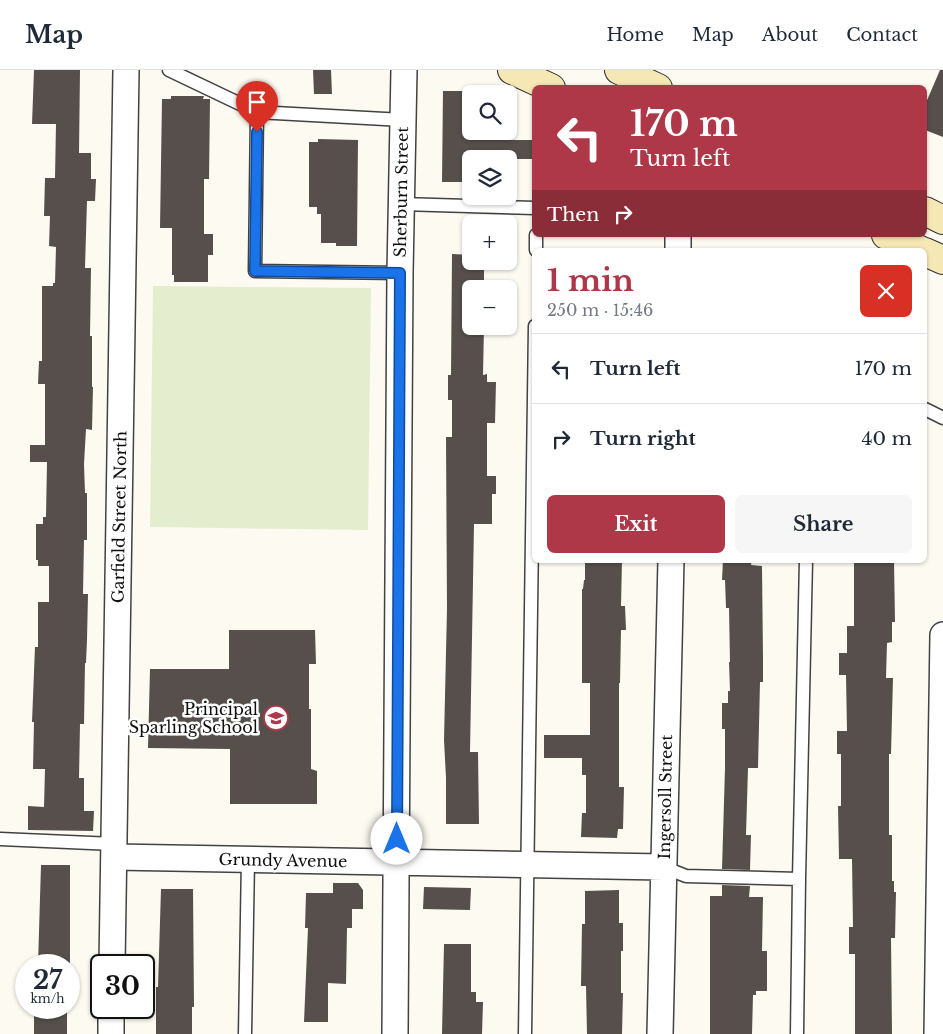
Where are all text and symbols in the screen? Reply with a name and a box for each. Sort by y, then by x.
text: Map [25,20,83,49]
text: Home [606,24,664,46]
text: Map [692,24,734,46]
text: About [762,24,818,46]
text: Contact [846,24,918,46]
pin [236,81,278,132]
map controls [462,85,517,335]
button: search [462,85,517,140]
icon: arrive [243,88,271,116]
text: 170 m [630,102,738,145]
icon: left [547,105,612,170]
street label: Sherburn Street [390,126,412,258]
text: Turn left [630,145,730,172]
button: layers [462,150,517,205]
icon: right [609,200,637,228]
text: Then [547,203,599,226]
button: + [462,215,517,270]
text: 1 min [547,262,634,299]
button: close [860,265,912,317]
button: − [462,280,517,335]
text: 250 m · 15:46 [547,300,653,320]
icon: left [547,355,575,383]
text: Turn left [590,357,681,380]
text: 170 m [855,357,912,380]
icon: right [547,425,575,453]
text: Turn right [590,427,696,450]
text: 40 m [861,427,912,450]
street label: Garfield Street North [107,431,131,603]
button: Exit [547,495,725,553]
button: Share [735,495,912,553]
place label: Principal Sparling School [129,699,258,737]
school or university icon: Principal Sparling School [263,705,289,731]
street label: Ingersoll Street [654,734,676,860]
position arrow [370,812,422,864]
street label: Grundy Avenue [219,849,347,871]
speed limit sign: 30 [90,954,155,1019]
text: 27 [33,965,62,996]
text: km/h [30,991,65,1006]

